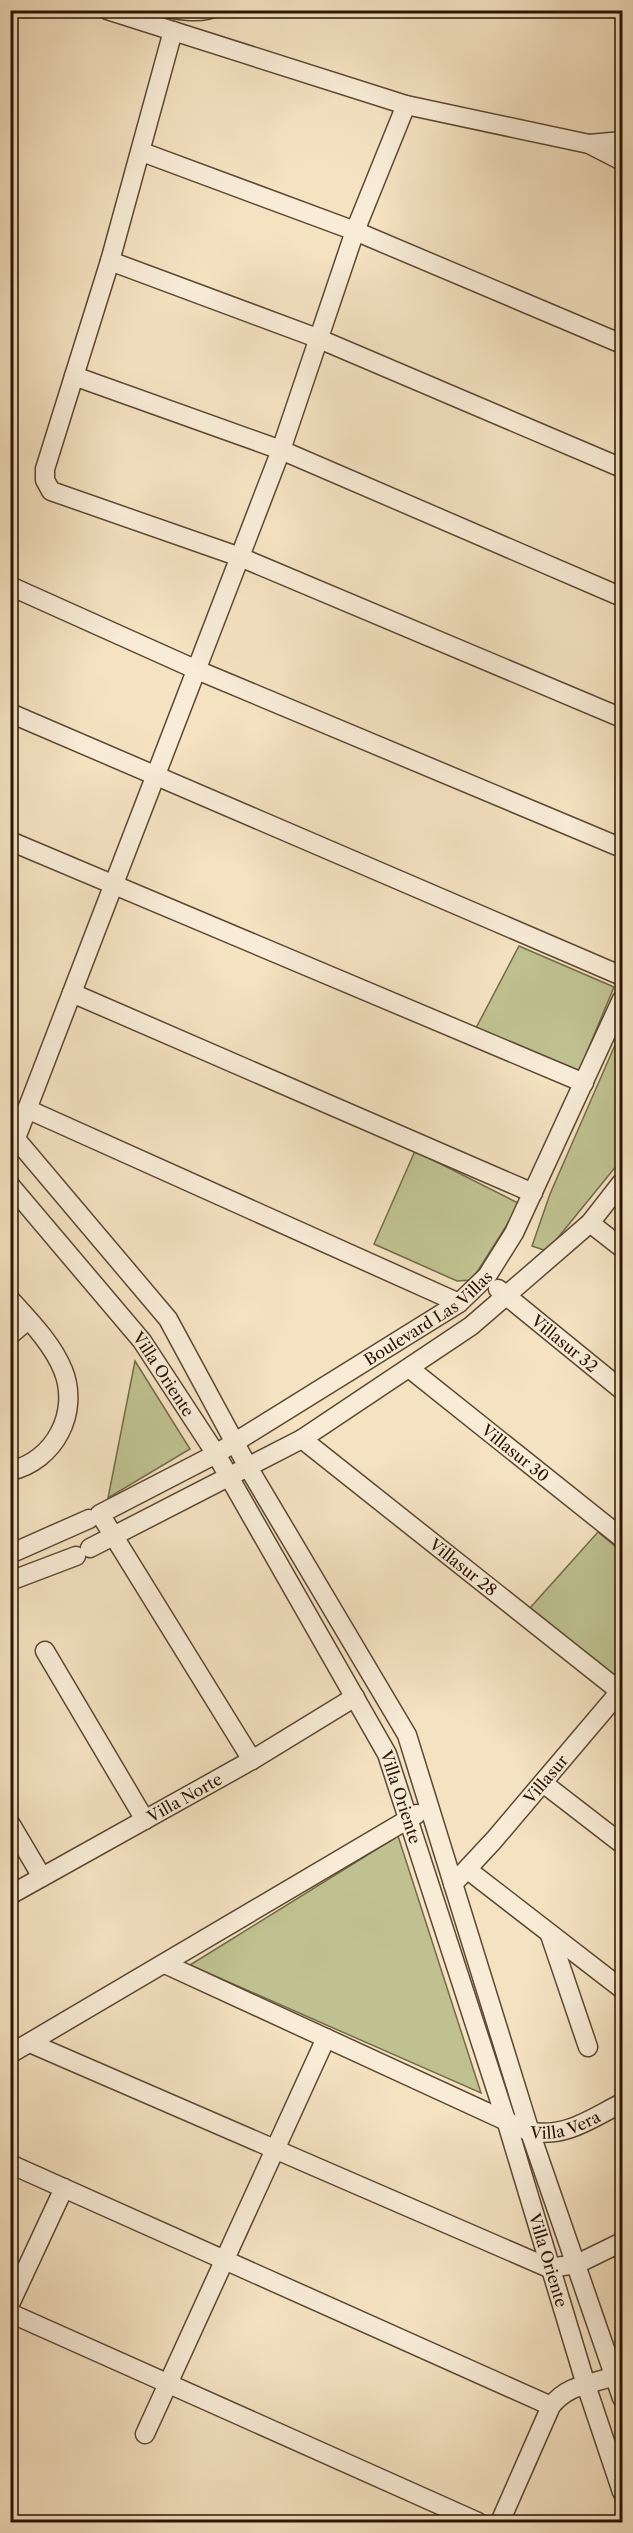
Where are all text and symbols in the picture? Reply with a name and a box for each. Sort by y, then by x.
street label: Boulevard Las Villas [360,1266,496,1370]
street label: Villasur 32 [527,1310,602,1376]
street label: Villa Oriente [128,1327,199,1420]
street label: Villasur 30 [477,1419,553,1486]
street label: Villasur 28 [425,1534,501,1600]
street label: Villa Oriente [376,1747,426,1846]
street label: Villasur [519,1750,572,1808]
street label: Villa Norte [143,1769,226,1827]
street label: Villa Vera [529,2106,604,2143]
street label: Villa Oriente [524,2210,572,2310]

